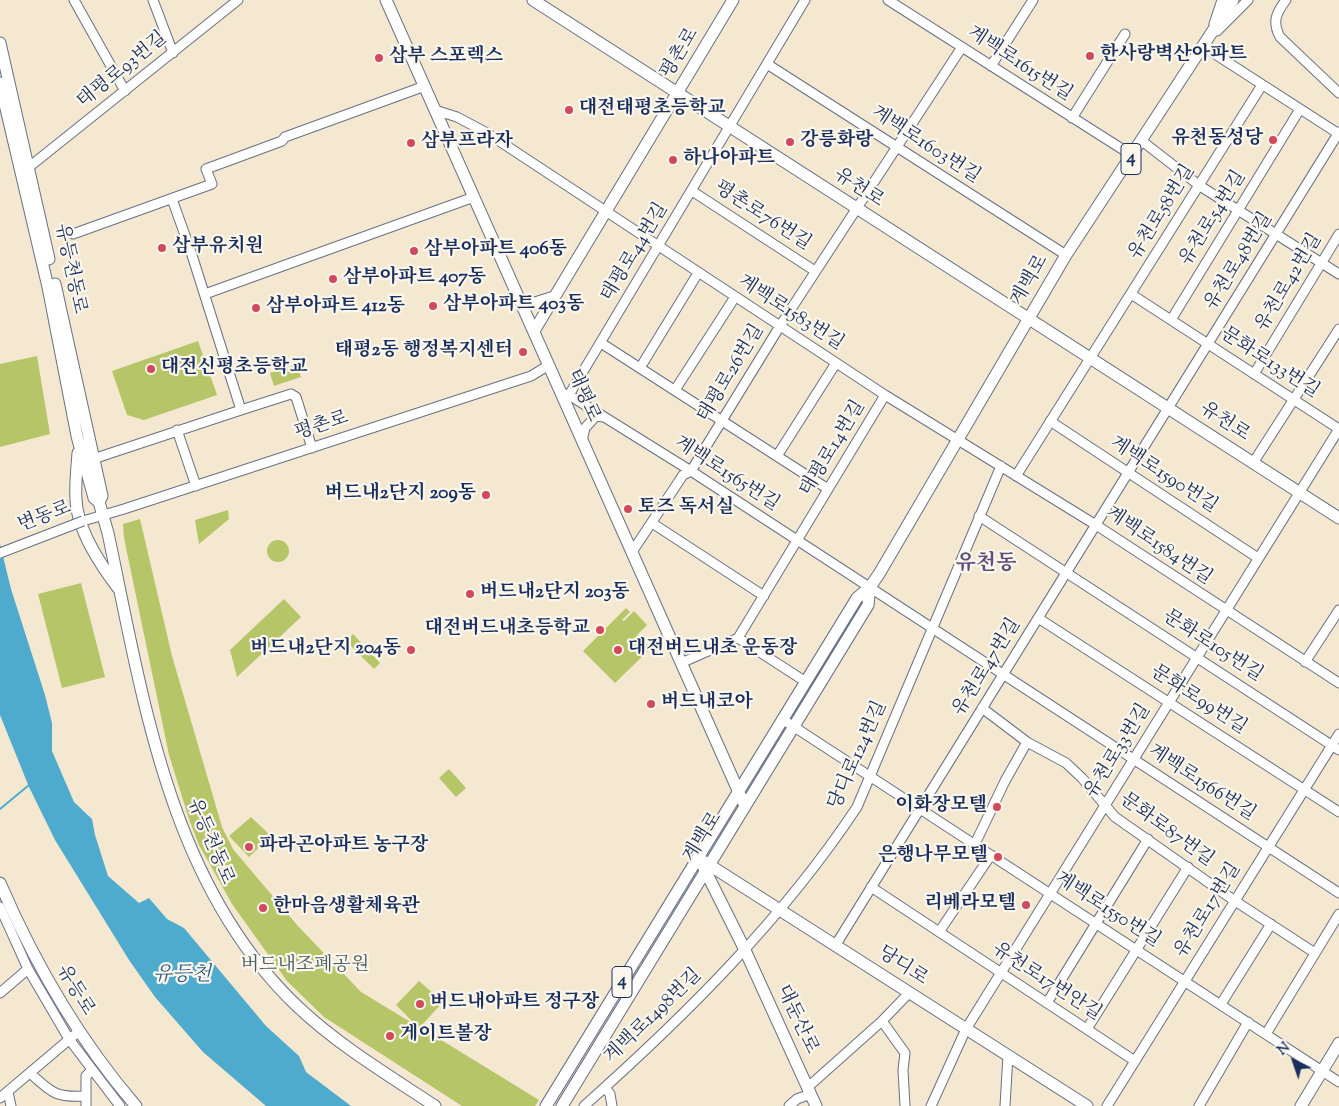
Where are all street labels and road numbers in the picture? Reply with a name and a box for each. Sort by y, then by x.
street label: 계백로1615번길 [962,23,1076,107]
street label: 평촌로 [657,25,705,83]
street label: 태평로93번길 [74,28,172,114]
street label: 계백로1603번길 [866,102,984,190]
road number: 4 [1121,144,1141,174]
street label: 유천로58번길 [1125,161,1201,265]
street label: 유천로 [829,164,887,214]
street label: 유천로54번길 [1176,167,1252,271]
street label: 평촌로76번길 [709,177,815,257]
street label: 태평로44번길 [598,200,674,306]
street label: 유천로48번길 [1201,209,1279,315]
street label: 유등천동로 [48,222,90,316]
street label: 유천로42번길 [1252,230,1328,336]
street label: 계백로 [1007,251,1055,311]
street label: 계백로1583번길 [733,271,847,357]
street label: 태평로26번길 [694,321,770,427]
street label: 문화로133번길 [1215,324,1323,404]
street label: 태평로 [560,366,604,426]
street label: 태평로14번길 [796,397,872,501]
street label: 유천로 [1195,398,1253,448]
street label: 평촌로 [292,408,352,446]
street label: 계백로1565번길 [669,433,783,517]
street label: 계백로1590번길 [1105,433,1221,519]
street label: 변동로 [15,497,75,539]
street label: 계백로1584번길 [1100,503,1216,591]
street label: 문화로105번길 [1158,606,1266,688]
street label: 유천로47번길 [949,615,1027,721]
street label: 문화로99번길 [1146,661,1250,741]
street label: 당디로124번길 [825,698,893,814]
street label: 유천로33번길 [1081,701,1157,803]
street label: 계백로1566번길 [1143,741,1259,827]
street label: 문화로87번길 [1114,789,1218,873]
street label: 유등천동로 [181,795,237,889]
street label: 계백로 [680,809,728,867]
street label: 유천로17번길 [1171,859,1247,963]
street label: 계백로1550번길 [1050,868,1164,954]
street label: 유천로17번안길 [987,939,1105,1027]
street label: 당디로 [873,942,931,992]
street label: 유등로 [50,962,98,1020]
street label: 계백로1498번길 [601,965,707,1069]
road number: 4 [612,966,632,998]
street label: 대둔산로 [770,982,822,1058]

